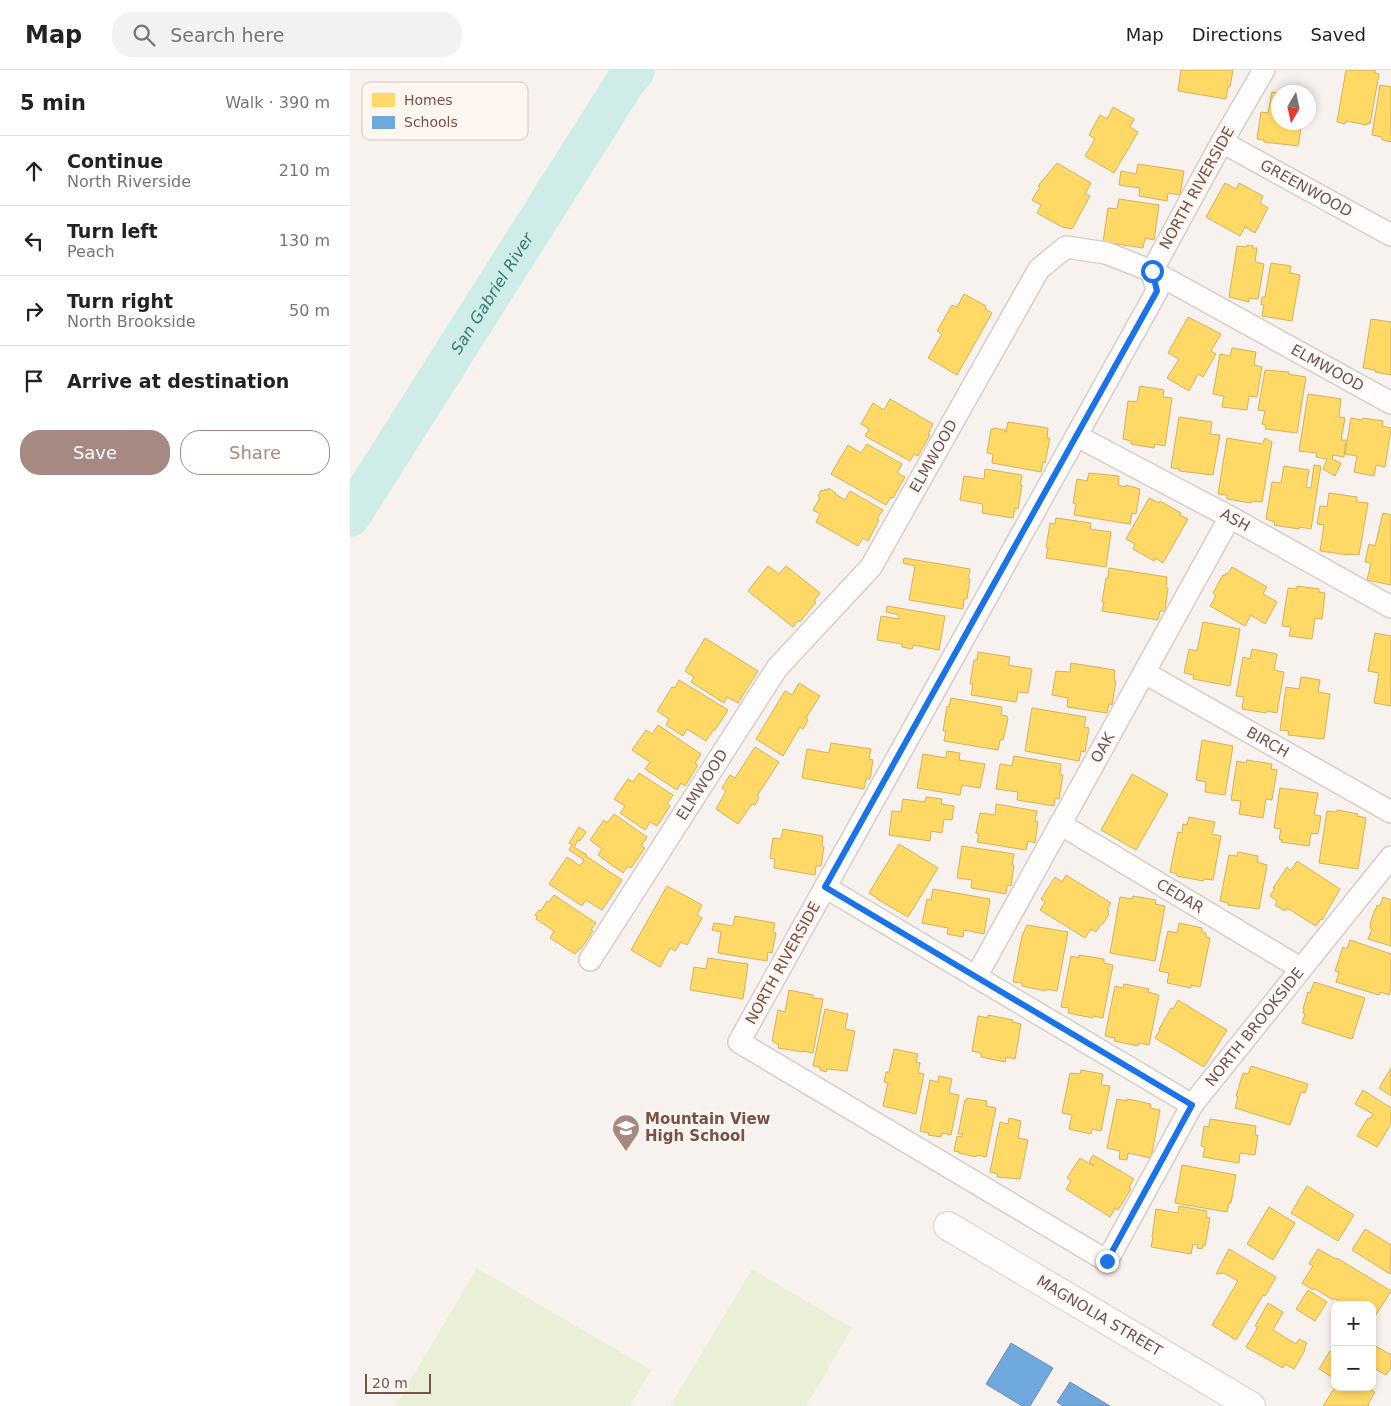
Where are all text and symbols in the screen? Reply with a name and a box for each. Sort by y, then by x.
search box [112,12,462,57]
text: Map [25,21,82,49]
icon: search [130,21,158,49]
text: Search here [170,24,284,46]
text: Map [1126,24,1164,45]
text: Directions [1192,24,1282,45]
text: Saved [1310,24,1366,45]
legend [362,82,528,140]
north arrow [1271,85,1316,130]
text: 5 min [20,91,86,115]
text: Homes [404,92,453,108]
text: Walk · 390 m [225,93,330,112]
text: Schools [404,114,458,130]
street label: NORTH RIVERSIDE [1156,123,1238,253]
text: Continue [67,150,163,172]
street label: GREENWOOD [1257,156,1355,221]
icon: ahead [20,157,48,185]
text: 210 m [279,161,330,180]
text: North Riverside [67,172,191,191]
text: Turn left [67,220,158,242]
icon: left [20,227,48,255]
water label: San Gabriel River [447,228,538,357]
text: 130 m [279,231,330,250]
text: Peach [67,242,115,261]
route start [1141,260,1164,283]
text: Turn right [67,290,173,312]
icon: right [20,297,48,325]
text: 50 m [289,301,330,320]
text: North Brookside [67,312,196,331]
street label: ELMWOOD [1288,341,1367,395]
icon: arrive [20,367,48,395]
text: Arrive at destination [67,370,289,392]
street label: ELMWOOD [906,417,961,496]
button: Save [20,430,170,475]
button: Share [180,430,330,475]
street label: ASH [1217,505,1253,535]
street label: BIRCH [1243,723,1292,762]
street label: OAK [1087,728,1119,766]
street label: ELMWOOD [673,746,732,824]
street label: CEDAR [1153,875,1207,917]
street label: NORTH RIVERSIDE [742,898,824,1028]
street label: NORTH BROOKSIDE [1202,964,1307,1090]
place label: Mountain View High School [645,1110,771,1145]
school or university icon: Mountain View High School [611,1113,641,1152]
route end [1096,1250,1119,1273]
street label: MAGNOLIA STREET [1033,1272,1166,1361]
map controls [1331,1301,1376,1391]
button: + [1331,1301,1376,1346]
button: − [1331,1346,1376,1391]
scale bar [365,1371,431,1394]
text: 20 m [372,1375,408,1391]

